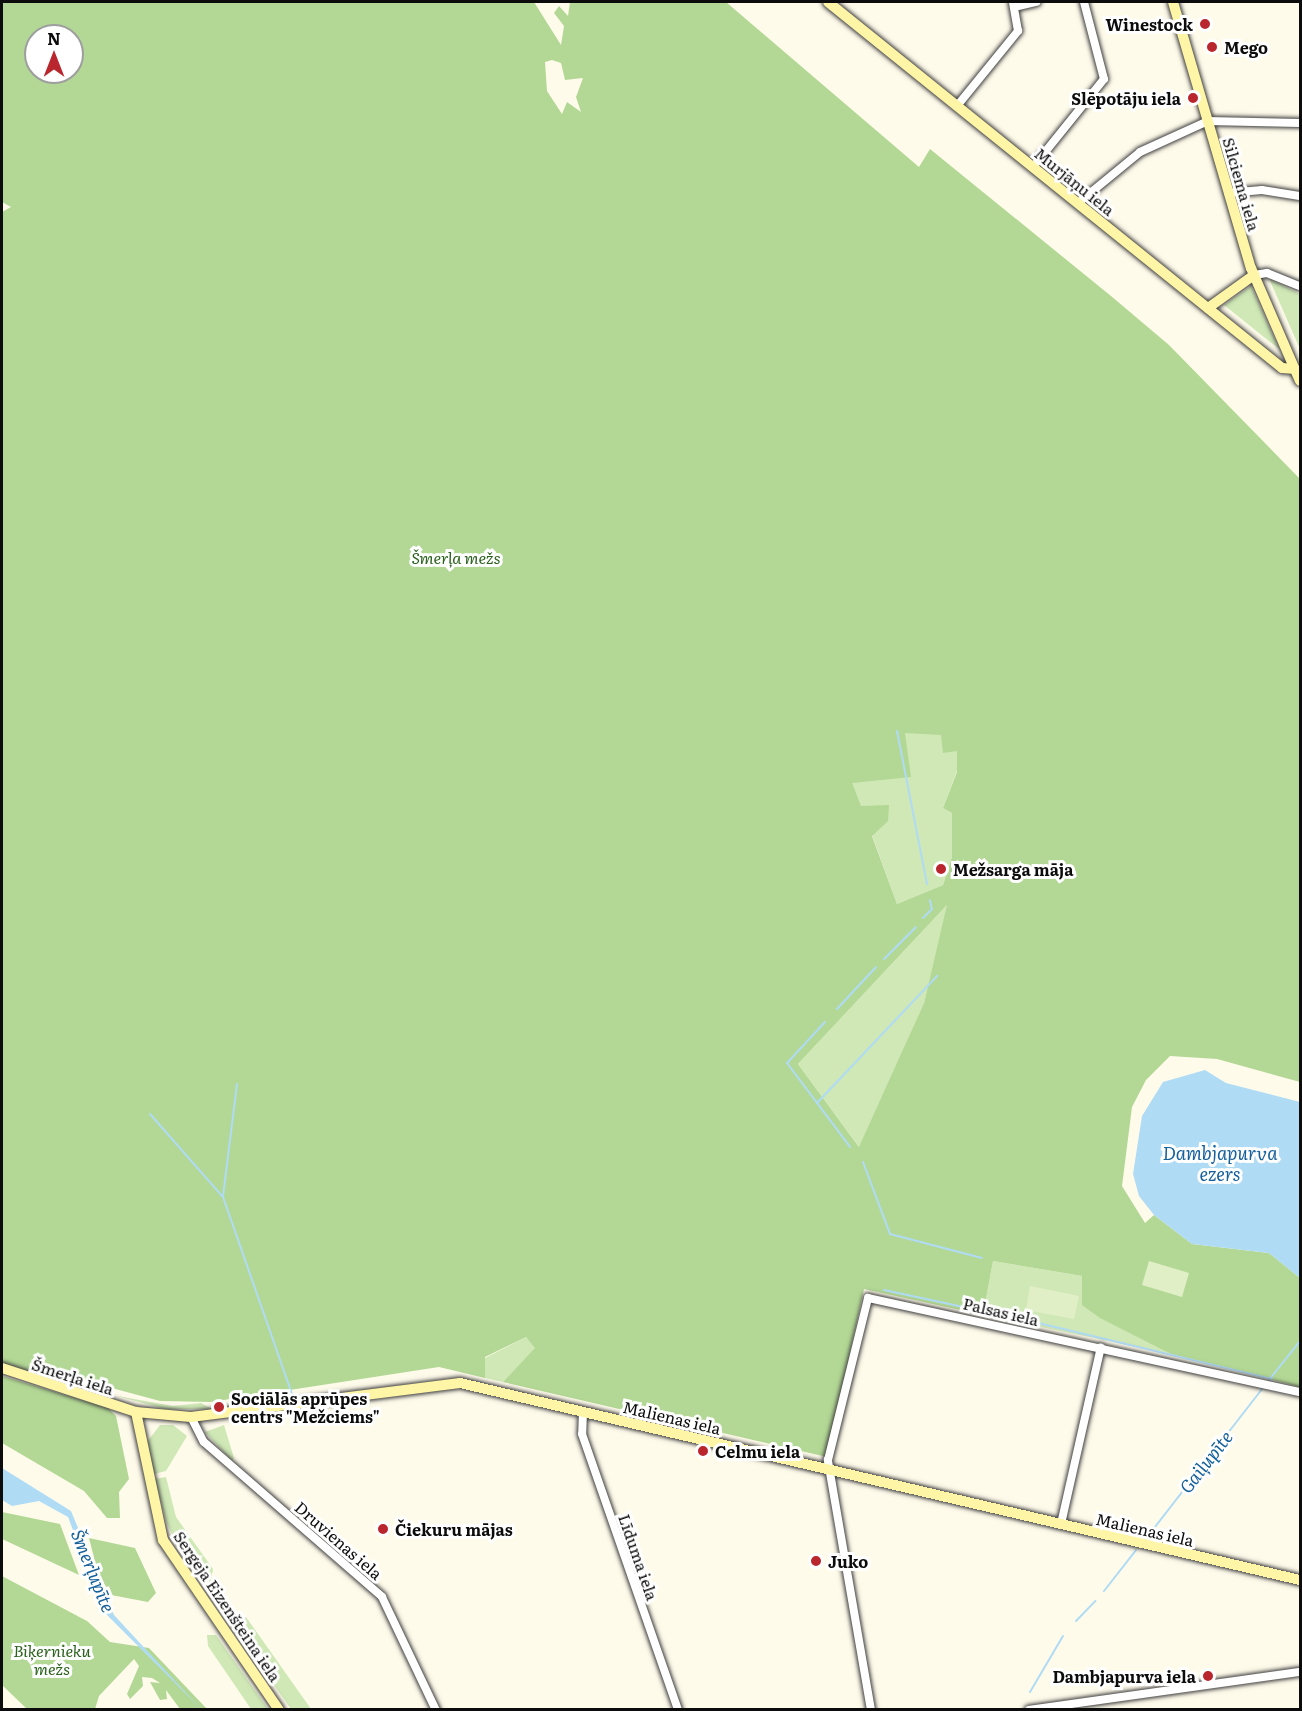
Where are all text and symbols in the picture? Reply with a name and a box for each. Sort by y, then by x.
place label: Winestock [1106,14,1193,34]
marker: Winestock [1198,17,1212,31]
north arrow [24,24,84,84]
text: N [47,26,61,50]
place label: Mego [1224,37,1268,57]
marker: Mego [1205,40,1219,54]
place label: Slēpotāju iela [1071,88,1181,108]
marker: Slēpotāju iela [1186,91,1200,105]
street label: Silciema iela [1220,135,1264,233]
street label: Murjāņu iela [1031,143,1119,219]
park label: Šmerļa mežs [412,547,500,567]
place label: Mežsarga māja [953,859,1073,879]
marker: Mežsarga māja [934,862,948,876]
water label: Dambjapurva ezers [1163,1143,1277,1186]
street label: Palsas iela [961,1293,1041,1329]
street label: Šmerļa iela [30,1354,116,1398]
place label: Sociālās aprūpes centrs "Mežciems" [231,1388,380,1426]
street label: Malienas iela [621,1396,723,1438]
marker: Sociālās aprūpes centrs "Mežciems" [212,1400,226,1414]
water label: Gaiļupīte [1175,1426,1237,1498]
place label: Celmu iela [715,1441,800,1461]
marker: Celmu iela [696,1444,710,1458]
street label: Druvienas iela [291,1497,387,1583]
street label: Malienas iela [1094,1508,1196,1550]
street label: Līduma iela [615,1511,663,1603]
place label: Čiekuru mājas [395,1519,513,1539]
marker: Čiekuru mājas [376,1522,390,1536]
water label: Šmerļupīte [67,1527,119,1615]
street label: Sergeja Eizenšteina iela [170,1527,286,1685]
place label: Juko [828,1551,868,1571]
marker: Juko [809,1554,823,1568]
park label: Biķernieku mežs [13,1640,91,1678]
place label: Dambjapurva iela [1052,1666,1196,1686]
marker: Dambjapurva iela [1201,1669,1215,1683]

